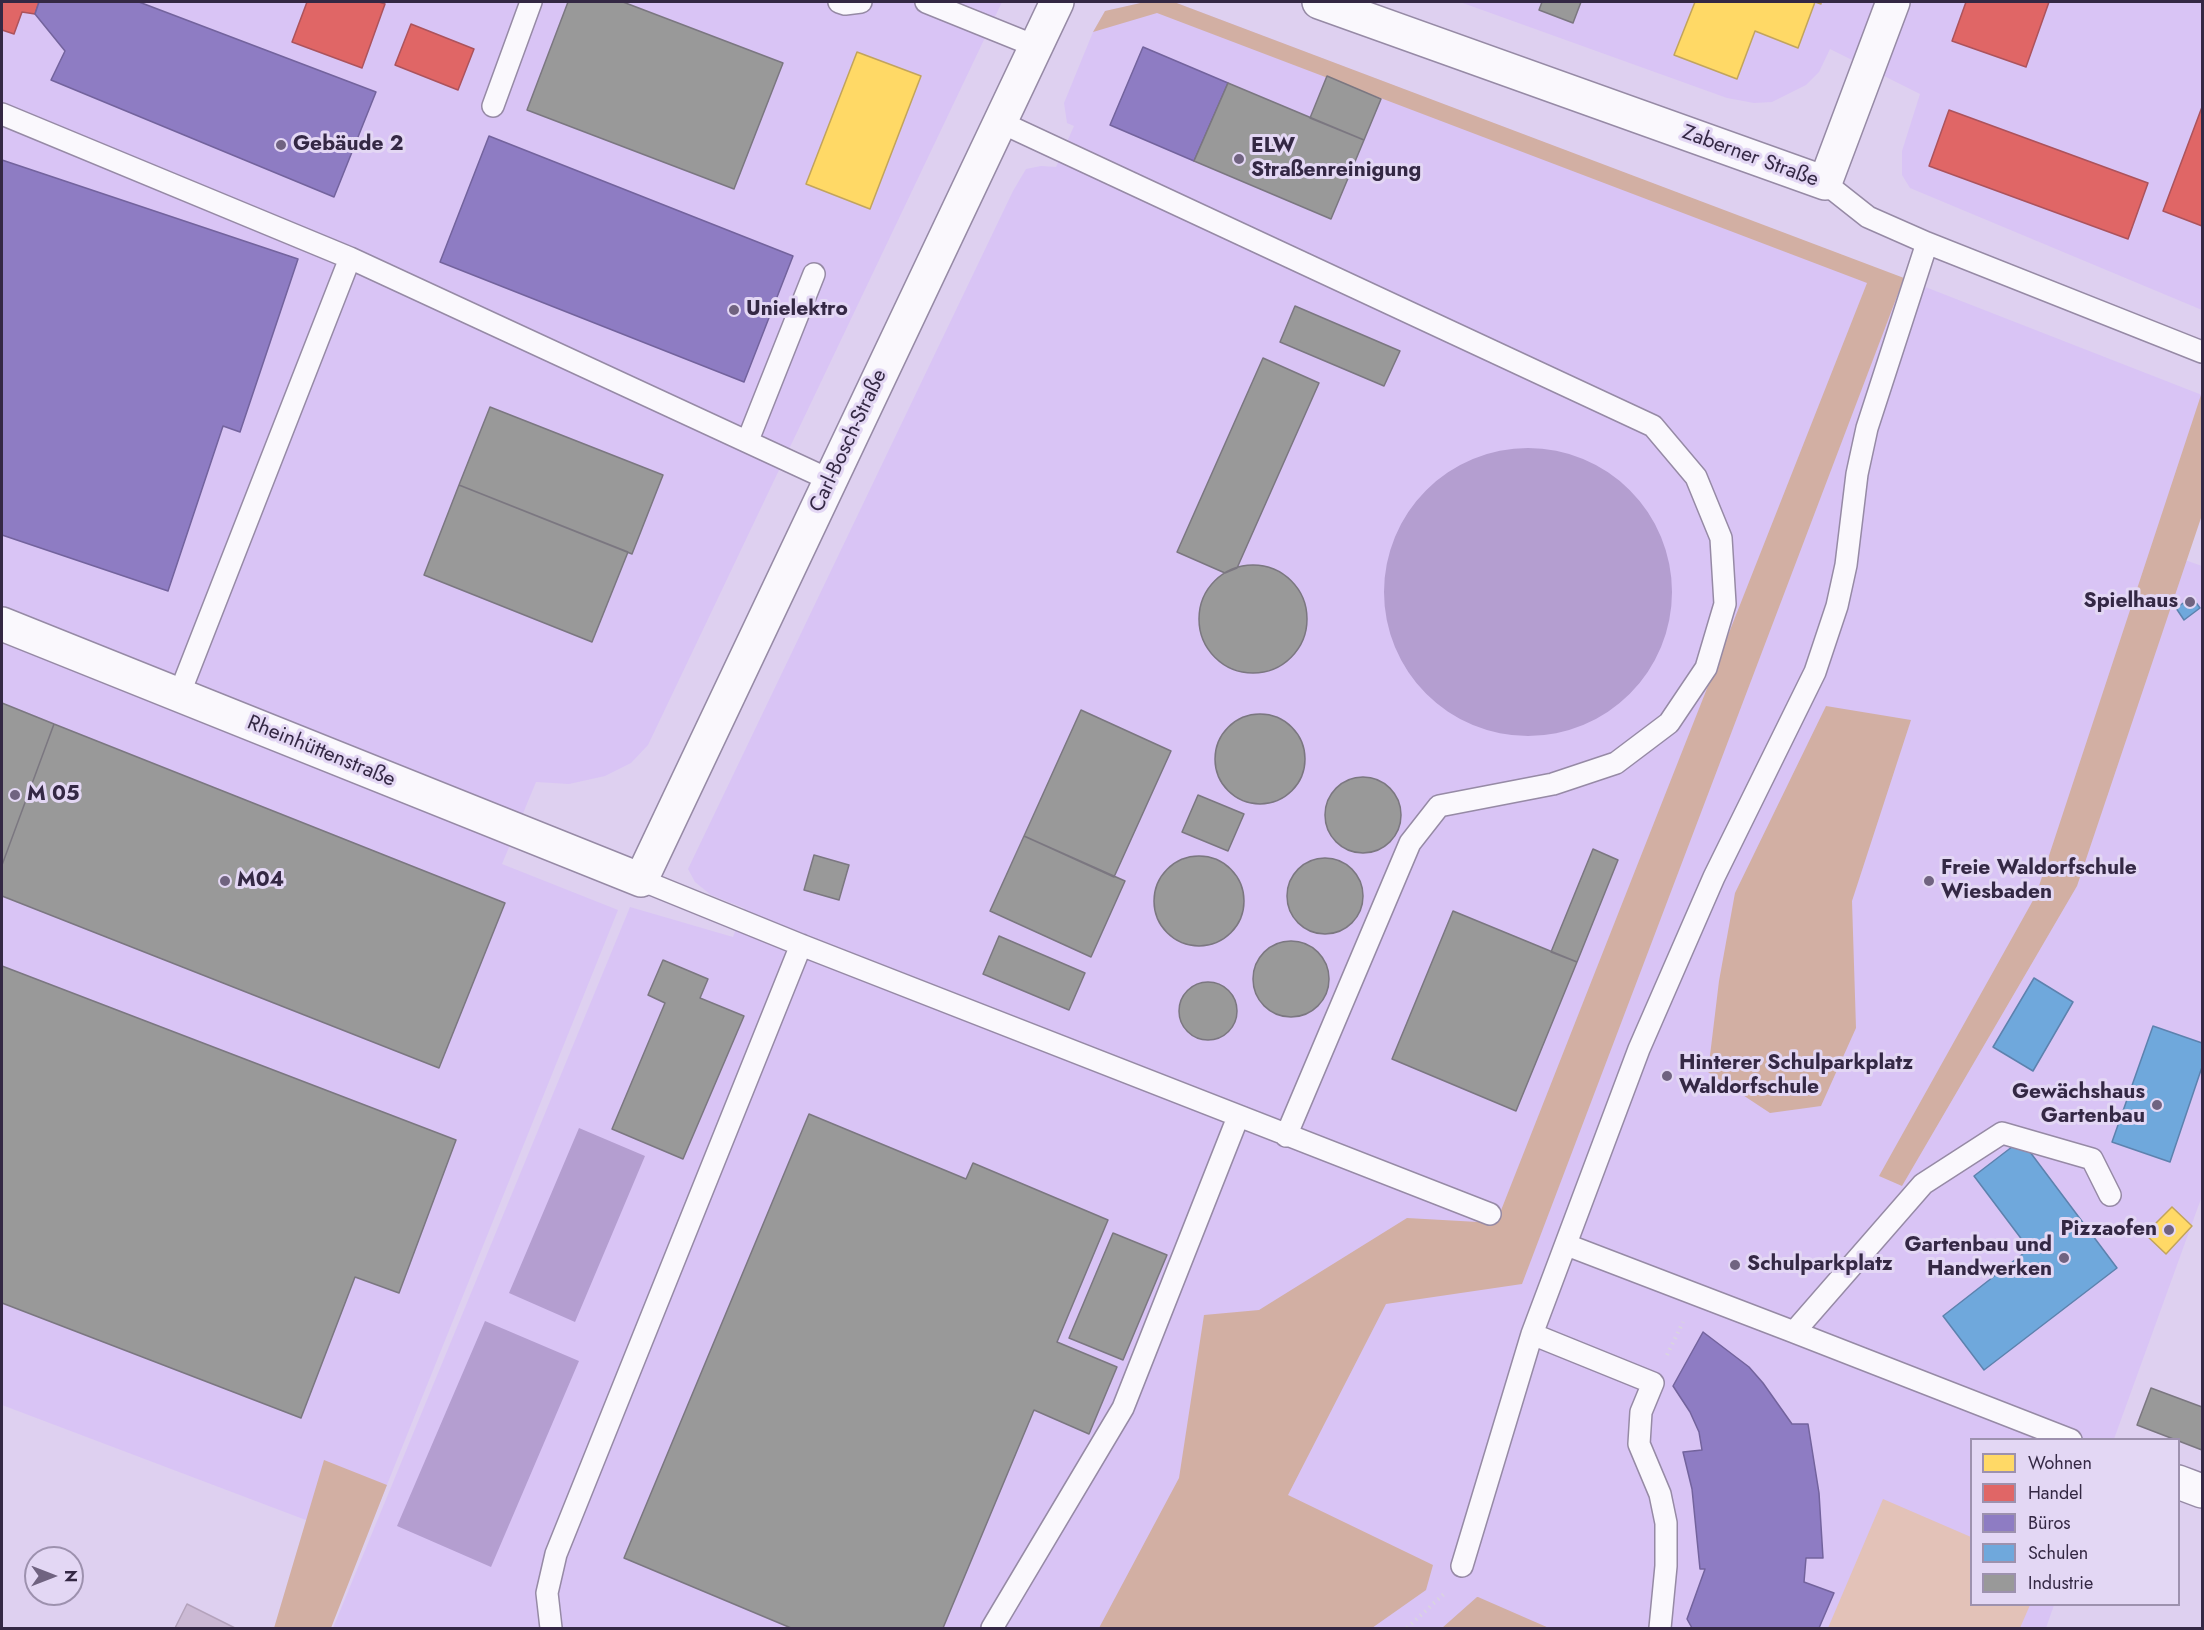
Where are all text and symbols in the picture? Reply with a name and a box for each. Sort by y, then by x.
street label: Zaberner Straße [1678,121,1822,193]
place label: Gebäude 2 [293,132,404,158]
place label: ELW Straßenreinigung [1251,134,1421,184]
marker: Gebäude 2 [274,138,288,152]
marker: ELW Straßenreinigung [1232,152,1246,166]
place label: Unielektro [746,297,848,323]
marker: Unielektro [727,303,741,317]
street label: Carl-Bosch-Straße [805,366,893,516]
place label: Spielhaus [2084,589,2178,615]
marker: Spielhaus [2183,595,2197,609]
street label: Rheinhüttenstraße [243,711,399,793]
place label: M 05 [27,782,79,808]
marker: M 05 [8,788,22,802]
place label: Freie Waldorfschule Wiesbaden [1941,856,2137,906]
place label: M04 [237,868,284,894]
marker: M04 [218,874,232,888]
marker: Freie Waldorfschule Wiesbaden [1922,874,1936,888]
place label: Hinterer Schulparkplatz Waldorfschule [1679,1051,1913,1101]
marker: Hinterer Schulparkplatz Waldorfschule [1660,1069,1674,1083]
place label: Gewächshaus Gartenbau [2012,1080,2145,1130]
marker: Gewächshaus Gartenbau [2150,1098,2164,1112]
place label: Pizzaofen [2061,1217,2157,1243]
marker: Pizzaofen [2162,1223,2176,1237]
place label: Gartenbau und Handwerken [1904,1233,2052,1283]
marker: Gartenbau und Handwerken [2057,1251,2071,1265]
place label: Schulparkplatz [1747,1252,1893,1278]
marker: Schulparkplatz [1728,1258,1742,1272]
legend [1970,1438,2180,1606]
text: Wohnen [2028,1450,2092,1476]
text: Handel [2028,1480,2083,1506]
text: Büros [2028,1510,2070,1536]
text: Schulen [2028,1540,2088,1566]
north arrow [24,1546,84,1606]
text: N [59,1570,82,1582]
text: Industrie [2028,1570,2093,1596]

